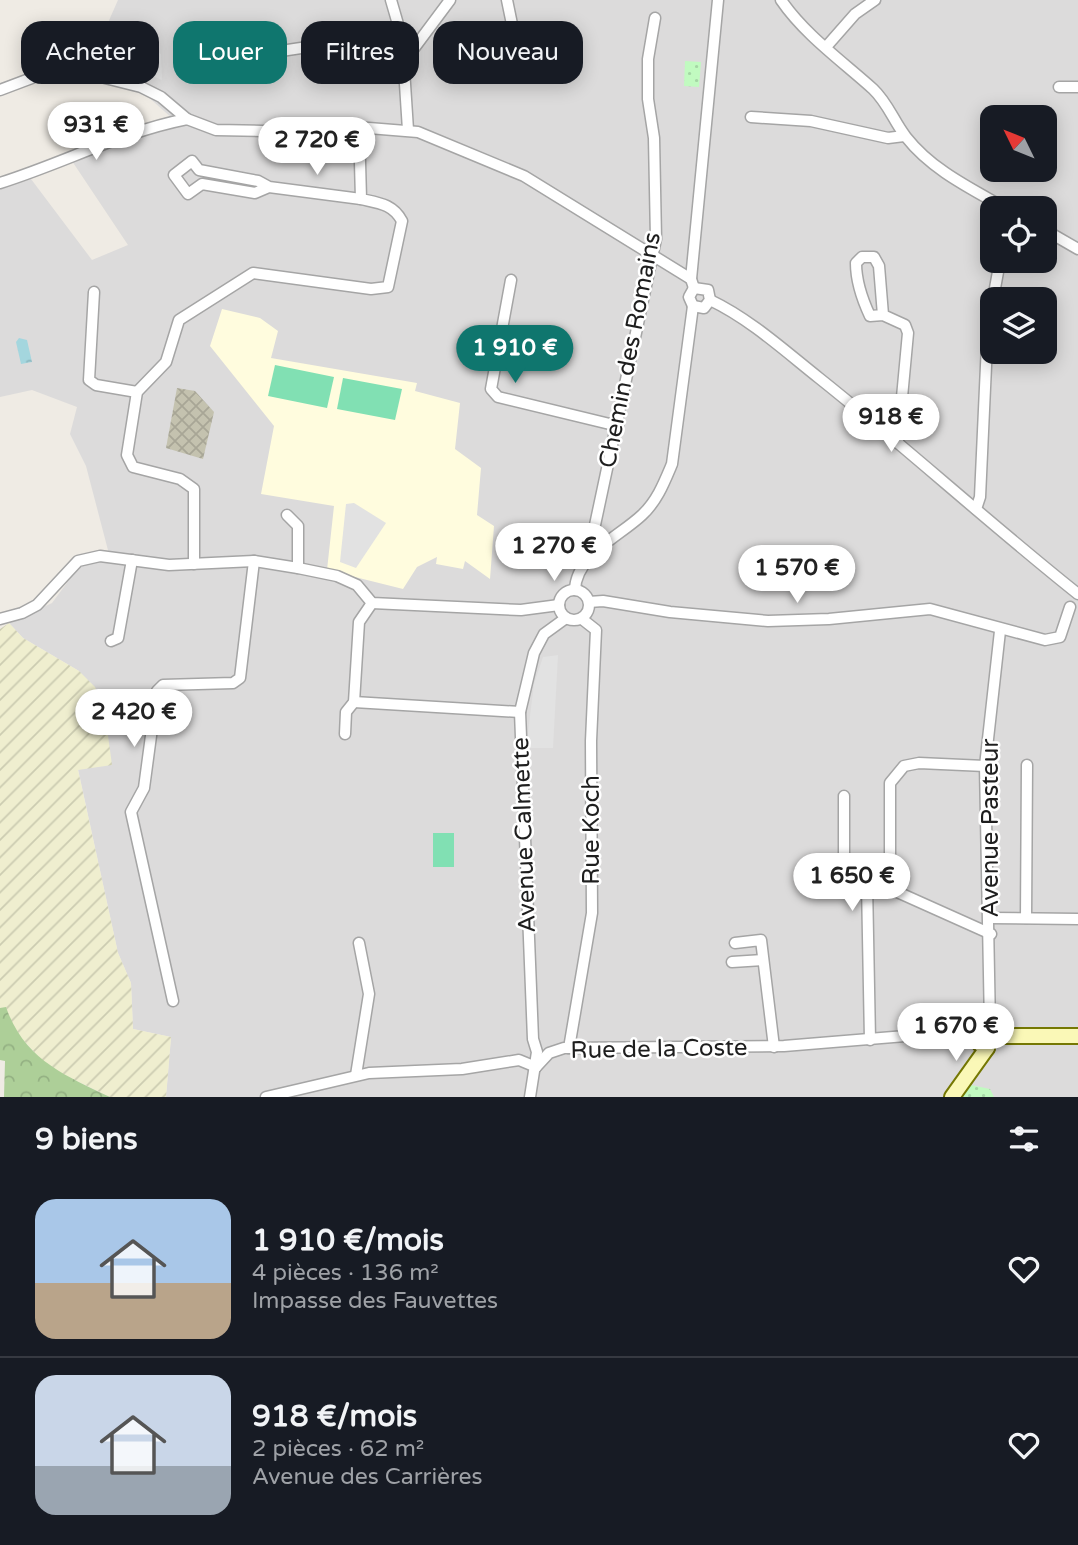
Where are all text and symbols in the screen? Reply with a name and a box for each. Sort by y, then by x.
chip: Acheter [21,21,159,84]
chip: Louer [173,21,287,84]
chip: Filtres [301,21,419,84]
chip: Nouveau [433,21,583,84]
pin: 931 € [47,102,145,162]
north arrow [980,105,1057,182]
map controls [980,105,1057,364]
text: 931 € [64,111,129,139]
pin: 2 720 € [252,118,382,177]
text: 2 720 € [274,126,360,154]
button: locate [980,196,1057,273]
street label: Chemin des Romains [593,230,667,470]
button: layers [980,287,1057,364]
pin: 1 910 € [450,326,580,385]
text: 1 910 € [472,334,558,362]
pin: 918 € [842,394,940,454]
text: 918 € [859,403,924,431]
pin: 1 270 € [489,524,619,583]
text: 1 270 € [511,532,597,560]
pin: 1 570 € [732,546,862,605]
text: 1 570 € [754,554,840,582]
pin: 2 420 € [69,690,199,749]
text: 2 420 € [91,698,177,726]
street label: Avenue Calmette [506,737,542,933]
street label: Avenue Pasteur [976,738,1005,917]
street label: Rue Koch [577,775,606,885]
pin: 1 650 € [787,853,917,913]
text: 1 650 € [809,862,895,890]
pin: 1 670 € [891,1004,1021,1063]
text: 1 670 € [913,1012,999,1040]
street label: Rue de la Coste [570,1033,748,1065]
icon: filters [1005,1120,1043,1158]
text: 9 biens [35,1121,138,1158]
text: 1 910 €/mois [252,1222,444,1259]
icon: home [91,1227,175,1311]
icon: heart [1005,1250,1043,1288]
text: 4 pièces · 136 m² [252,1259,439,1287]
text: Impasse des Fauvettes [252,1287,498,1315]
text: 918 €/mois [252,1398,417,1435]
icon: home [91,1403,175,1487]
icon: heart [1005,1426,1043,1464]
text: 2 pièces · 62 m² [252,1435,424,1463]
text: Avenue des Carrières [252,1463,483,1491]

